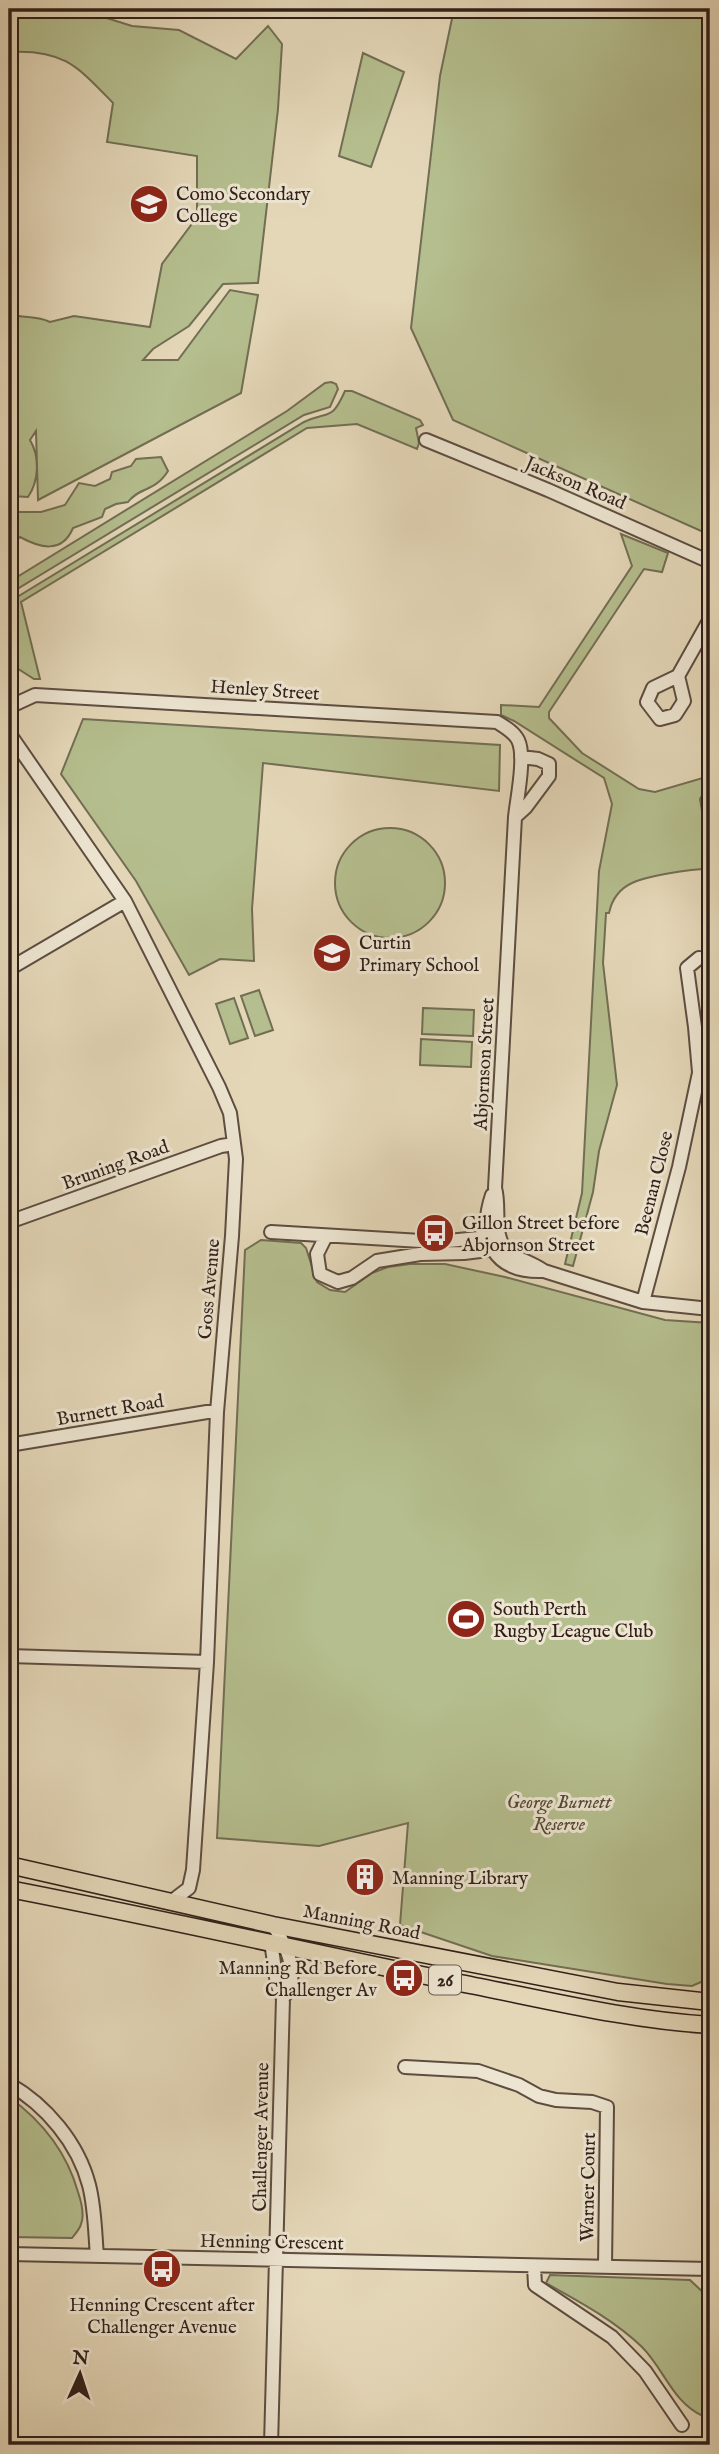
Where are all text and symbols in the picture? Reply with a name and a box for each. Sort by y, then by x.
school or university icon: Como Secondary College [128,183,170,225]
place label: Como Secondary College [176,183,311,229]
street label: Jackson Road [519,451,630,516]
street label: Henley Street [209,675,321,707]
school or university icon: Curtin Primary School [311,932,353,974]
place label: Curtin Primary School [359,932,480,978]
street label: Abjornson Street [469,997,500,1132]
street label: Beenan Close [630,1128,680,1238]
street label: Bruning Road [59,1135,173,1196]
bus stop icon: Gillon Street before Abjornson Street [414,1212,456,1254]
place label: Gillon Street before Abjornson Street [461,1212,620,1258]
street label: Goss Avenue [194,1238,226,1340]
street label: Burnett Road [55,1390,167,1432]
sports icon: South Perth Rugby League Club [445,1598,487,1640]
place label: South Perth Rugby League Club [493,1598,653,1644]
park label: George Burnett Reserve [507,1791,612,1837]
building icon: Manning Library [344,1856,386,1898]
place label: Manning Library [392,1867,529,1891]
street label: Manning Road [301,1900,423,1946]
place label: Manning Rd Before Challenger Av [218,1957,378,2003]
bus stop icon: Manning Rd Before Challenger Av [383,1957,425,1999]
road number: 26 [429,1966,461,1994]
street label: Challenger Avenue [249,2062,275,2212]
street label: Warner Court [576,2132,602,2242]
street label: Henning Crescent [200,2230,345,2256]
bus stop icon: Henning Crescent after Challenger Avenue [141,2248,183,2290]
place label: Henning Crescent after Challenger Avenue [69,2294,255,2340]
north arrow [46,2338,116,2408]
text: N [71,2347,90,2371]

